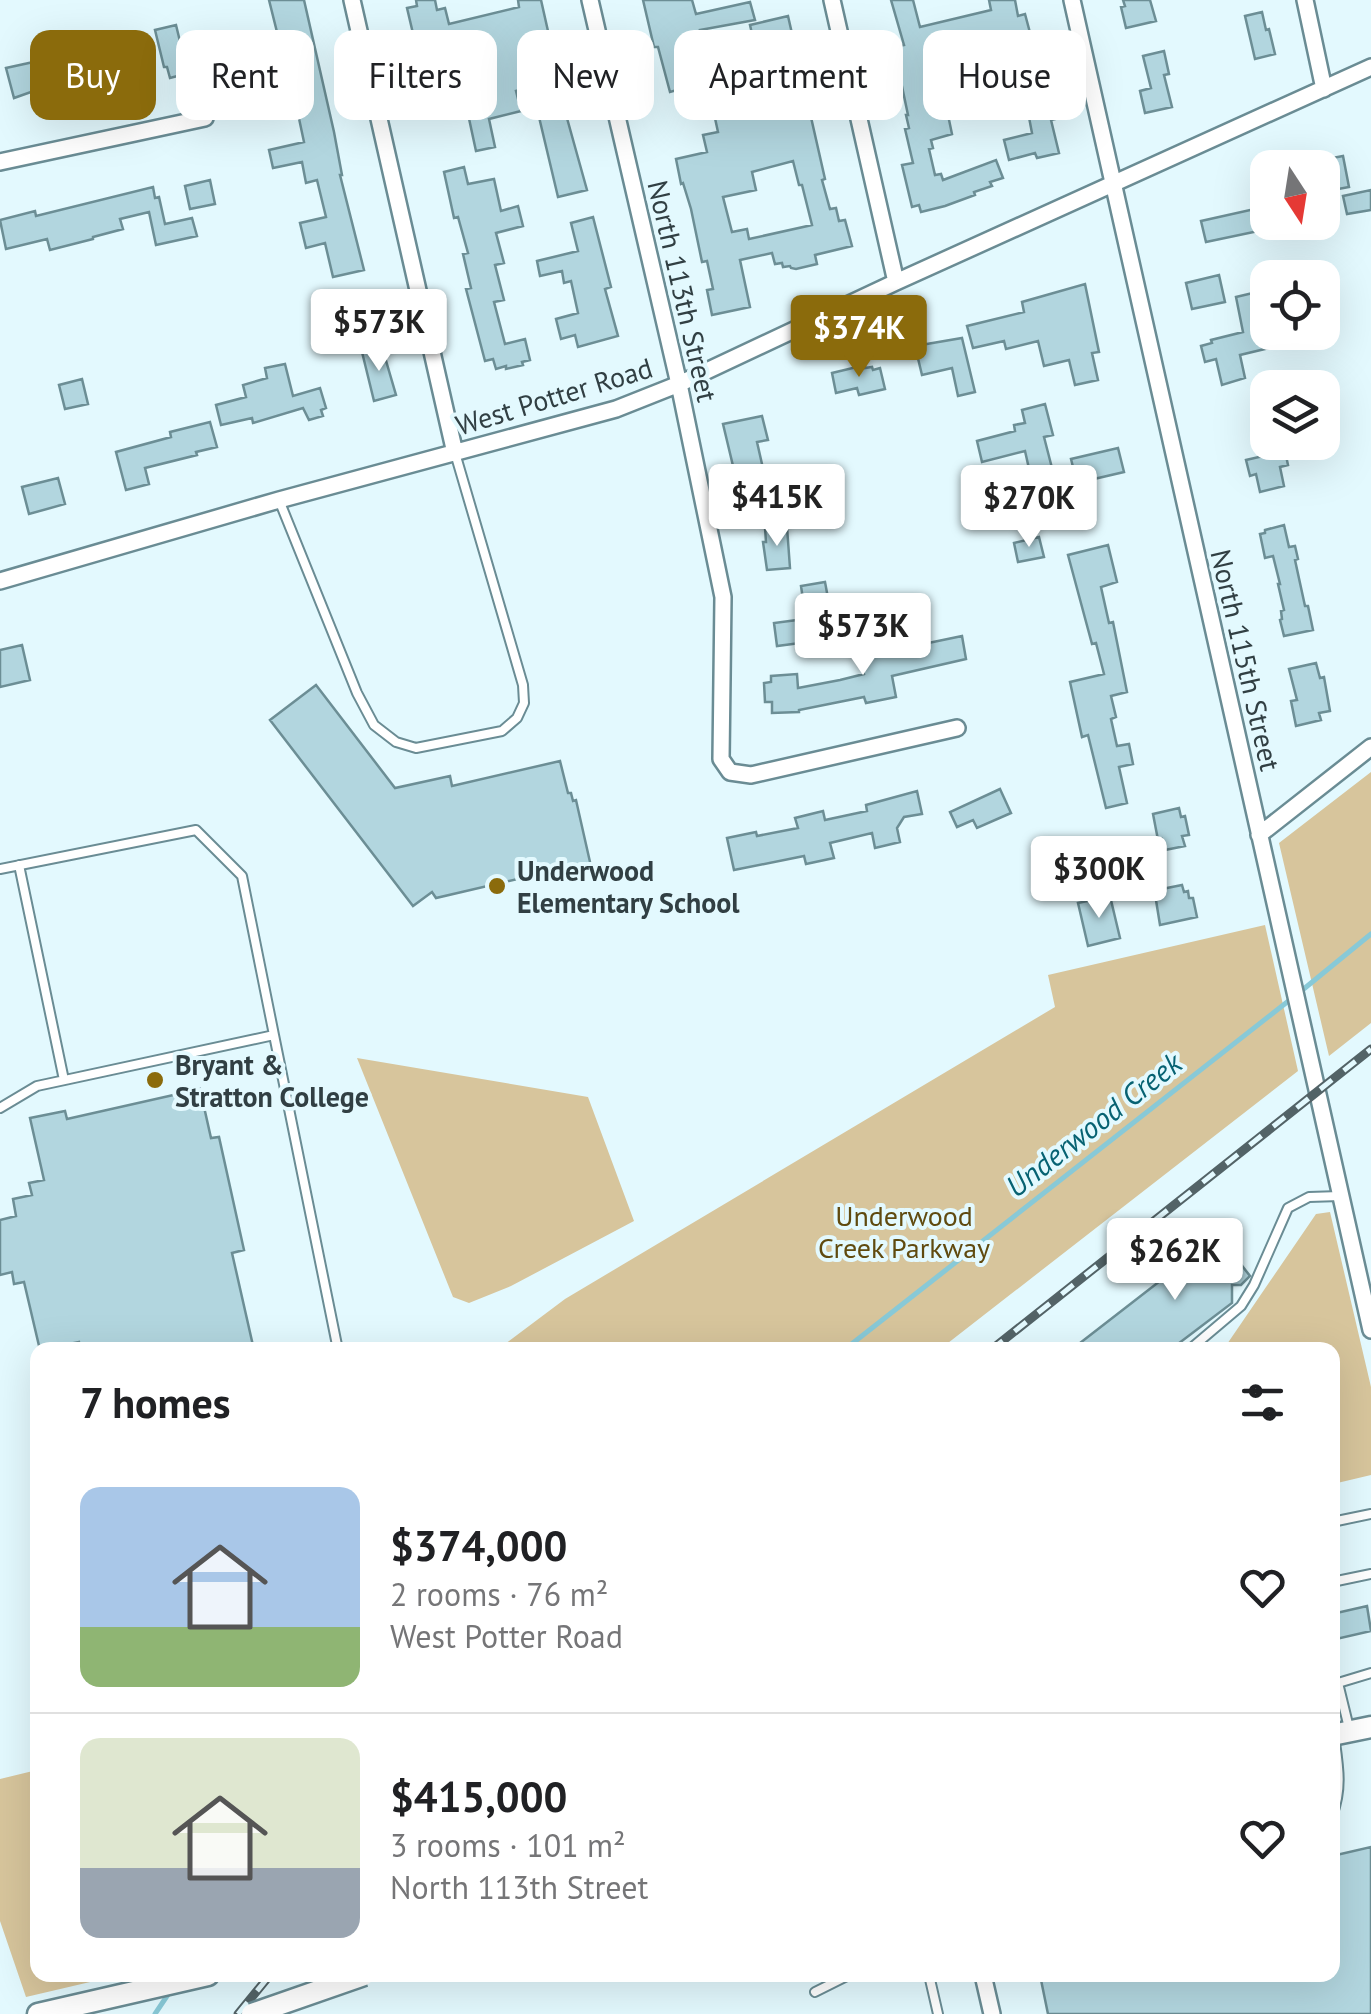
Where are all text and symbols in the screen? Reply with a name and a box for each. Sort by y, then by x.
chip: Buy [30,30,156,120]
chip: Rent [176,30,314,120]
chip: Filters [334,30,497,120]
chip: New [517,30,654,120]
chip: Apartment [674,30,903,120]
chip: House [923,30,1086,120]
north arrow [1250,150,1340,240]
map controls [1250,150,1340,460]
street label: North 113th Street [640,177,727,406]
button: locate [1250,260,1340,350]
pin: $573K [309,289,449,374]
pin: $374K [789,295,929,380]
text: $573K [333,300,425,342]
text: $374K [813,306,905,348]
street label: West Potter Road [451,349,657,443]
button: layers [1250,370,1340,460]
pin: $415K [707,464,847,549]
pin: $270K [959,465,1099,550]
text: $415K [731,475,823,517]
text: $270K [983,476,1075,518]
street label: North 115th Street [1203,546,1290,775]
pin: $573K [793,593,933,678]
text: $573K [817,604,909,646]
pin: $300K [1029,836,1169,921]
text: $300K [1053,847,1145,889]
place label: Underwood Elementary School [517,852,740,921]
marker: Underwood Elementary School [486,875,508,897]
water label: Underwood Creek [997,1042,1190,1205]
place label: Bryant & Stratton College [175,1046,369,1115]
marker: Bryant & Stratton College [144,1069,166,1091]
park label: Underwood Creek Parkway [818,1197,990,1266]
pin: $262K [1105,1218,1245,1303]
text: $262K [1129,1229,1221,1271]
text: 7 homes [80,1375,231,1430]
icon: filters [1235,1375,1290,1430]
text: $374,000 [390,1518,567,1573]
icon: home [160,1527,280,1647]
icon: heart [1235,1560,1290,1615]
text: 2 rooms · 76 m² [390,1573,608,1615]
text: West Potter Road [390,1615,623,1657]
text: $415,000 [390,1769,567,1824]
icon: home [160,1778,280,1898]
icon: heart [1235,1811,1290,1866]
text: 3 rooms · 101 m² [390,1824,626,1866]
text: North 113th Street [390,1866,648,1908]

